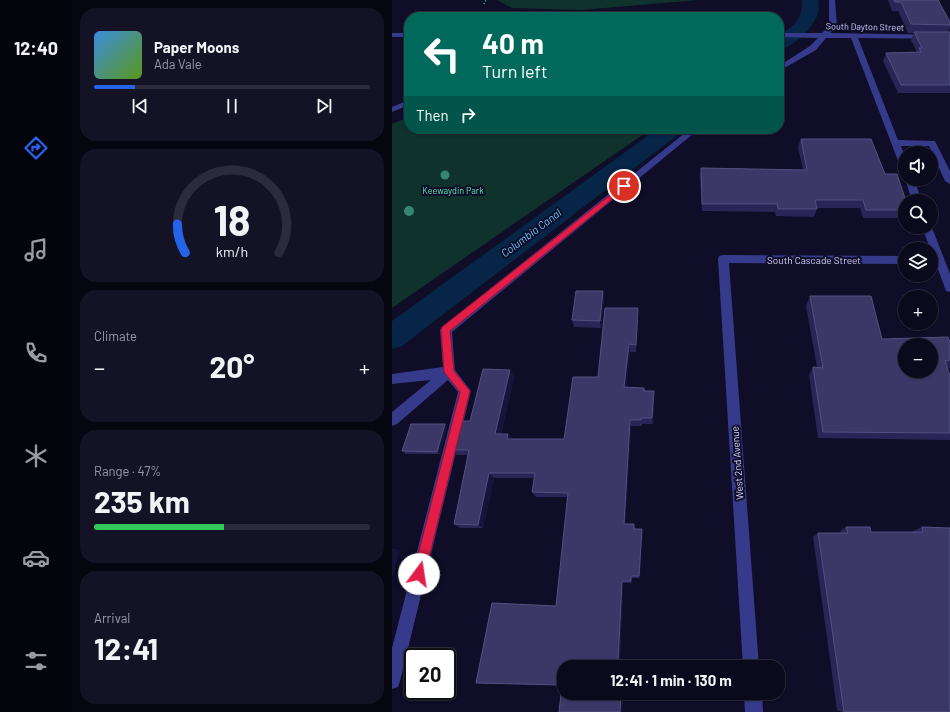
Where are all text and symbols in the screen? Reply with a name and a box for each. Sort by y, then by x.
street label: South Dayton Street [826,20,904,33]
text: 40 m [482,26,544,60]
icon: left [416,28,468,80]
text: 12:40 [14,37,58,59]
text: Paper Moons [154,38,239,56]
text: Ada Vale [154,56,202,72]
text: Turn left [482,60,548,82]
icon: previous [129,95,151,117]
icon: pause [221,95,243,117]
icon: next [313,95,335,117]
icon: right [457,104,479,126]
text: Then [416,106,449,124]
icon: directions [22,134,50,162]
map controls [898,146,938,378]
button: sound [898,146,938,186]
pin [607,169,641,203]
icon: arrive [613,175,635,197]
park label: Keewaydin Park [422,185,484,196]
text: 18 [213,194,251,244]
button: search [898,194,938,234]
water label: Columbia Canal [498,205,564,259]
icon: music [22,236,50,264]
button: layers [898,242,938,282]
text: km/h [216,243,248,260]
street label: South Cascade Street [767,254,861,266]
button: + [898,290,938,330]
text: Climate [94,328,137,344]
button: − [898,338,938,378]
icon: phone [22,339,50,367]
text: 20° [209,348,255,384]
text: − [94,354,105,380]
text: + [359,354,370,380]
street label: West 2nd Avenue [728,426,746,500]
icon: climate [22,442,50,470]
text: Range · 47% [94,463,161,479]
text: 235 km [94,483,190,519]
icon: car [22,544,50,572]
position arrow [398,553,440,595]
text: Arrival [94,610,130,626]
text: 12:41 [94,630,158,666]
icon: filters [22,647,50,675]
speed limit sign: 20 [404,648,456,700]
text: 12:41 · 1 min · 130 m [610,671,732,689]

